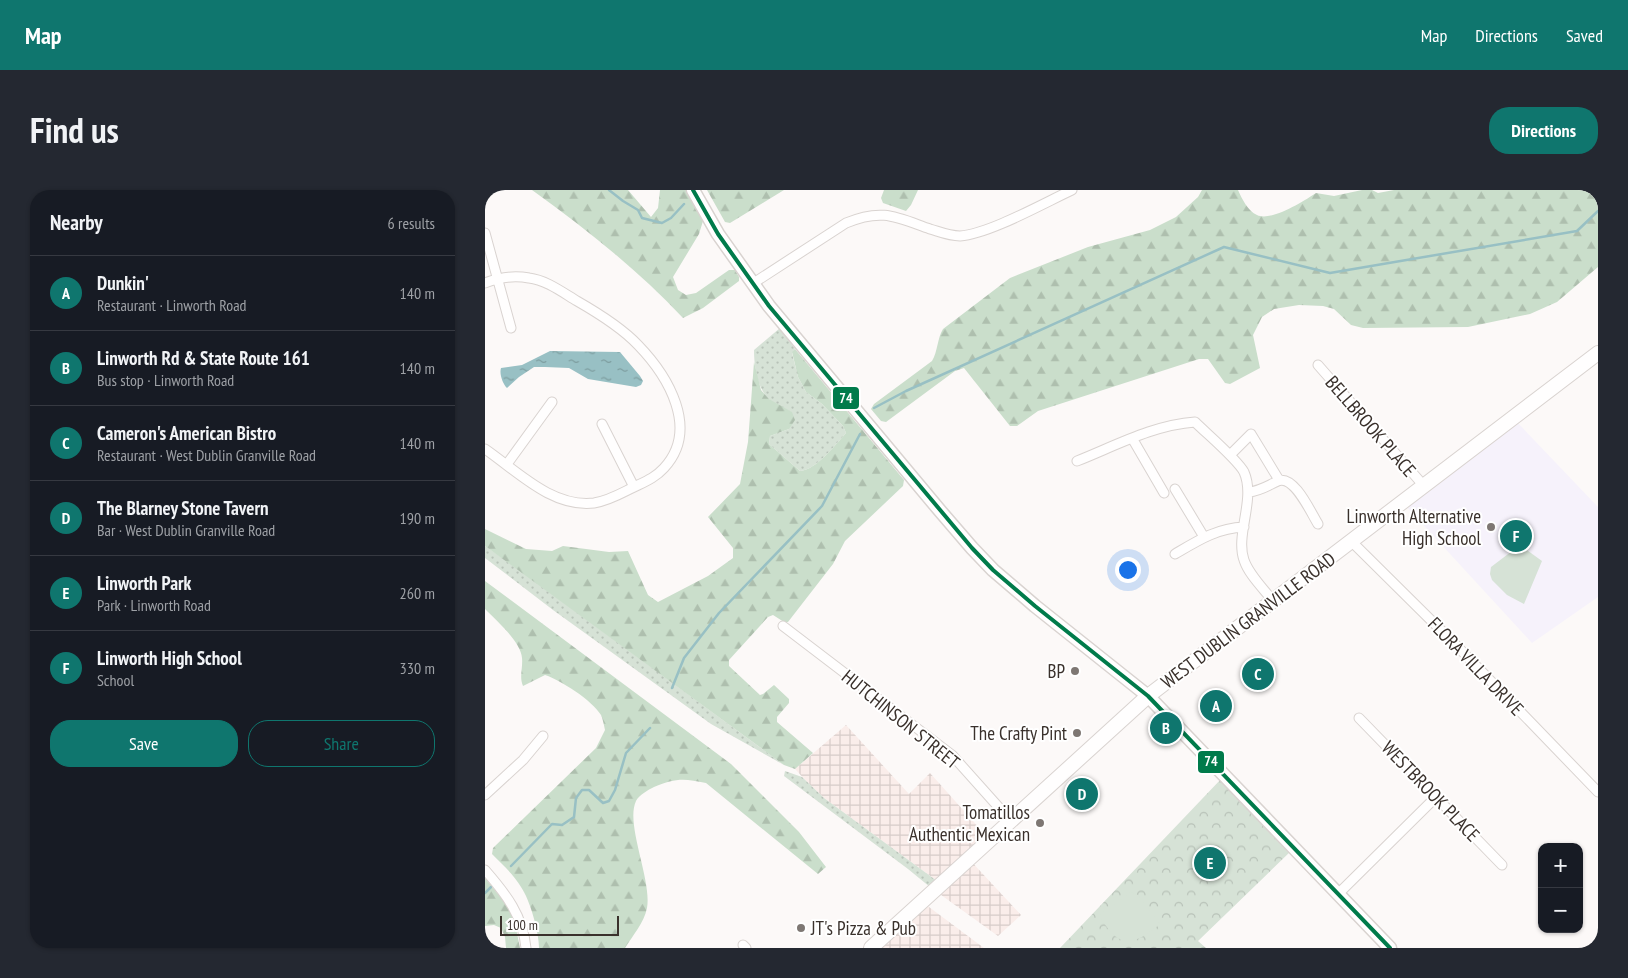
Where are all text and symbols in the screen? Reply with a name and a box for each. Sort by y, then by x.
text: Map [25,20,62,51]
text: Map [1421,24,1447,47]
text: Directions [1475,24,1538,47]
text: Saved [1566,24,1603,47]
text: Find us [30,107,119,153]
button: Directions [1489,107,1598,154]
text: Nearby [50,209,103,236]
text: 6 results [388,213,435,233]
text: Dunkin' [97,271,149,295]
text: A [62,283,70,303]
text: 140 m [400,283,435,303]
text: Restaurant · Linworth Road [97,295,246,315]
text: Linworth Rd & State Route 161 [97,346,310,370]
text: B [62,358,70,378]
text: 140 m [400,358,435,378]
text: Bus stop · Linworth Road [97,370,234,390]
street label: BELLBROOK PLACE [1321,370,1421,482]
line badge: 74 [832,386,860,410]
text: 74 [839,389,853,407]
text: Cameron's American Bistro [97,421,276,445]
text: C [62,433,70,453]
text: 140 m [400,433,435,453]
text: Restaurant · West Dublin Granville Road [97,445,316,465]
text: The Blarney Stone Tavern [97,496,269,520]
place label: Linworth Alternative High School [1347,504,1482,550]
text: D [62,508,70,528]
text: 190 m [400,508,435,528]
pin: F [1500,517,1532,555]
text: Bar · West Dublin Granville Road [97,520,275,540]
marker: Linworth Alternative High School [1485,521,1497,533]
street label: WEST DUBLIN GRANVILLE ROAD [1156,547,1340,693]
your location [1115,557,1141,583]
text: Linworth Park [97,571,191,595]
text: E [63,583,69,603]
text: 260 m [400,583,435,603]
text: Park · Linworth Road [97,595,211,615]
street label: FLORA VILLA DRIVE [1423,612,1529,720]
text: Linworth High School [97,646,242,670]
pin: C [1242,655,1274,693]
text: F [63,658,69,678]
text: 330 m [400,658,435,678]
place label: BP [1047,659,1065,683]
street label: HUTCHINSON STREET [837,664,965,774]
marker: BP [1069,665,1081,677]
text: School [97,670,134,690]
pin: A [1200,687,1232,725]
pin: B [1150,709,1182,747]
button: Save [50,720,238,767]
button: Share [248,720,435,767]
place label: The Crafty Pint [970,721,1068,745]
marker: The Crafty Pint [1071,727,1083,739]
street label: WESTBROOK PLACE [1377,736,1485,846]
line badge: 74 [1197,750,1225,774]
text: 74 [1204,752,1218,770]
pin: D [1066,775,1098,813]
place label: Tomatillos Authentic Mexican [909,800,1030,846]
marker: Tomatillos Authentic Mexican [1034,817,1046,829]
map controls [1538,843,1583,933]
button: + [1538,843,1583,888]
pin: E [1194,844,1226,882]
button: − [1538,888,1583,933]
scale bar [500,913,619,936]
text: 100 m [507,916,538,934]
place label: JT's Pizza & Pub [810,916,916,940]
marker: JT's Pizza & Pub [795,922,807,934]

